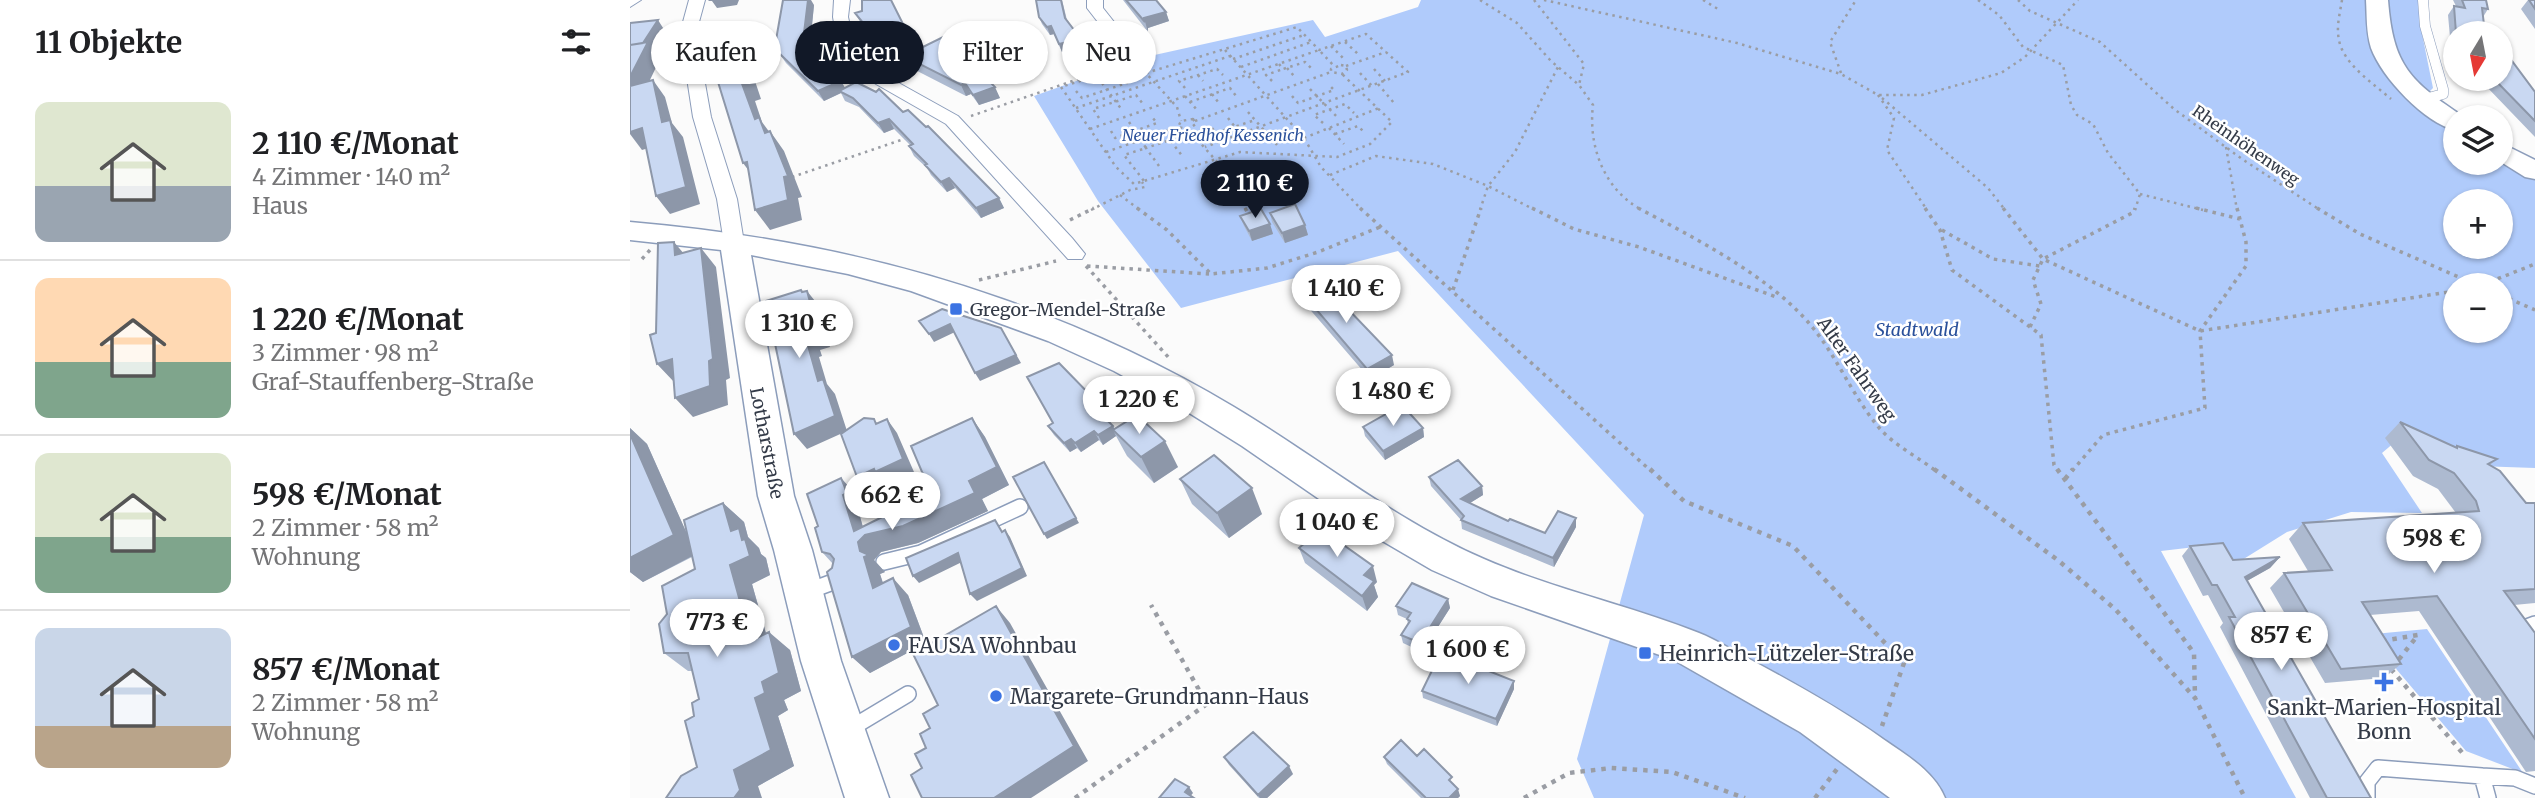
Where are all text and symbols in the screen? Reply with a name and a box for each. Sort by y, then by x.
chip: Kaufen [651,21,781,84]
chip: Mieten [795,21,924,84]
chip: Filter [938,21,1048,84]
chip: Neu [1062,21,1156,84]
north arrow [2443,21,2513,91]
map controls [2443,21,2513,343]
text: 11 Objekte [35,23,182,61]
icon: filters [557,23,595,61]
street label: Rheinhöhenweg [2189,101,2304,190]
button: layers [2443,105,2513,175]
text: 2 110 €/Monat [252,124,459,162]
park label: Neuer Friedhof Kessenich [1122,125,1304,145]
icon: home [91,130,175,214]
pin: 2 110 € [1190,160,1320,220]
text: 4 Zimmer · 140 m² [252,162,450,191]
text: 2 110 € [1217,168,1293,197]
button: + [2443,189,2513,259]
text: Haus [252,191,308,220]
pin: 1 410 € [1281,266,1411,325]
text: 1 410 € [1308,273,1384,302]
button: − [2443,273,2513,343]
place label: Gregor-Mendel-Straße [970,298,1165,321]
text: 1 220 €/Monat [252,300,464,338]
pin: 1 310 € [734,300,864,360]
marker: Gregor-Mendel-Straße [948,301,964,317]
icon: home [91,306,175,390]
text: 1 310 € [761,308,837,337]
street label: Alter Fahrweg [1812,311,1902,426]
park label: Stadtwald [1875,318,1959,341]
text: 3 Zimmer · 98 m² [252,338,438,367]
text: Graf-Stauffenberg-Straße [252,367,534,396]
pin: 1 480 € [1328,368,1458,428]
pin: 1 220 € [1074,376,1204,436]
text: 1 480 € [1352,376,1434,405]
text: 1 220 € [1099,384,1179,413]
street label: Lotharstraße [745,385,789,501]
pin: 662 € [843,472,941,532]
text: 598 €/Monat [252,475,442,513]
text: 662 € [860,480,924,509]
icon: home [91,481,175,565]
pin: 1 040 € [1272,500,1402,559]
text: 1 040 € [1295,507,1379,536]
text: 2 Zimmer · 58 m² [252,513,438,542]
pin: 598 € [2385,516,2483,575]
text: 598 € [2402,523,2466,552]
text: Wohnung [252,542,360,571]
pin: 773 € [668,600,766,659]
text: 773 € [686,607,748,636]
pin: 857 € [2232,612,2330,672]
text: 857 € [2250,620,2312,649]
pin: 1 600 € [1403,626,1533,686]
place label: FAUSA Wohnbau [908,632,1077,659]
text: 1 600 € [1426,634,1510,663]
marker: FAUSA Wohnbau [886,637,902,653]
place label: Heinrich-Lützeler-Straße [1659,640,1914,667]
marker: Heinrich-Lützeler-Straße [1637,645,1653,661]
text: 857 €/Monat [252,650,440,688]
icon: home [91,656,175,740]
marker: Sankt-Marien-Hospital Bonn [2374,672,2394,692]
place label: Margarete-Grundmann-Haus [1010,683,1309,710]
text: 2 Zimmer · 58 m² [252,688,438,717]
marker: Margarete-Grundmann-Haus [988,688,1004,704]
place label: Sankt-Marien-Hospital Bonn [2267,694,2501,745]
text: Wohnung [252,717,360,746]

